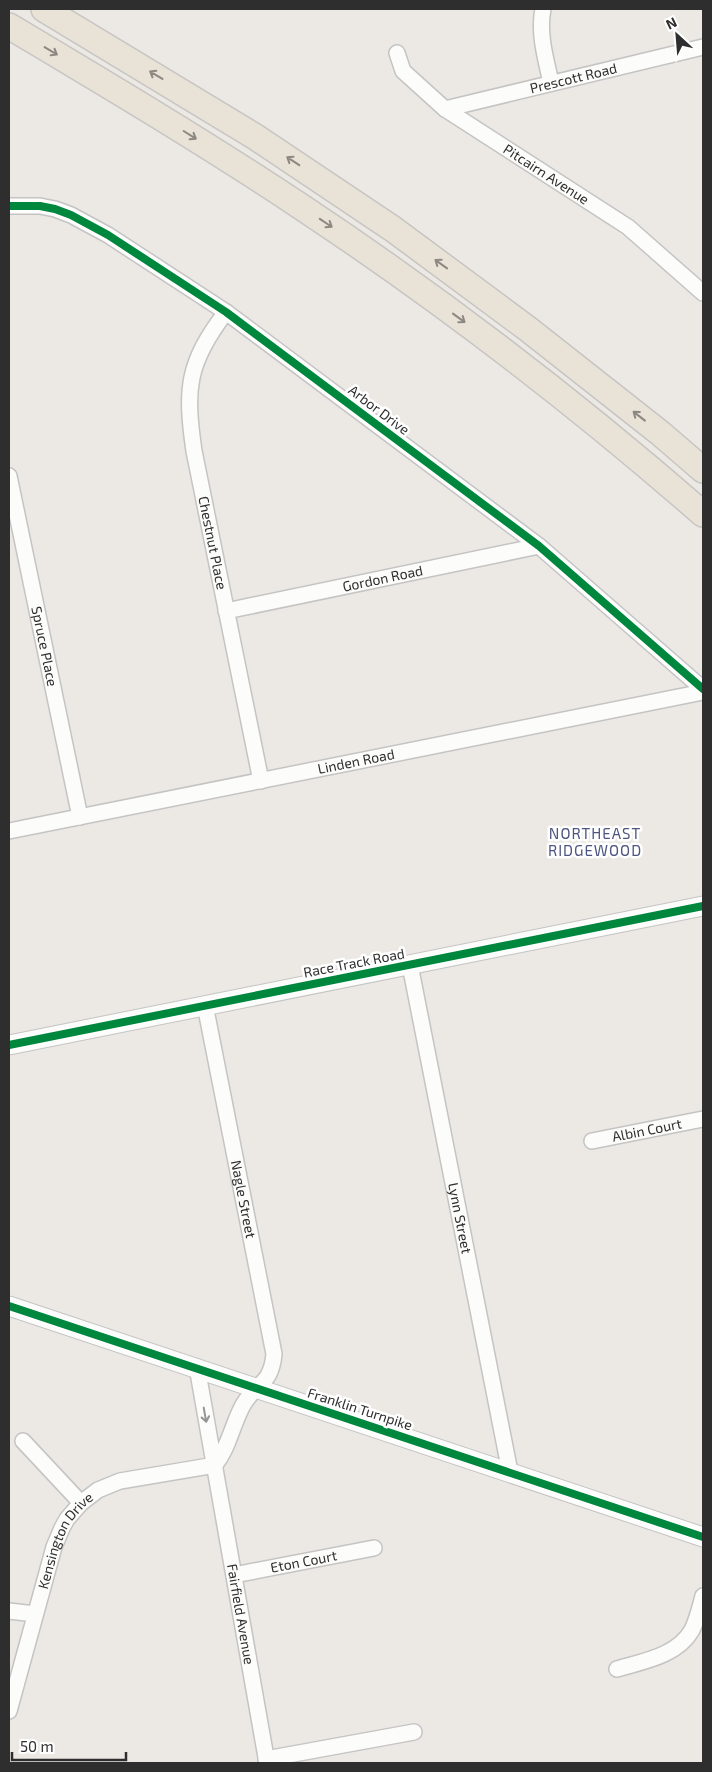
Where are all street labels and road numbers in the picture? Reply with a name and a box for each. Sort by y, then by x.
street label: Prescott Road [528,59,619,96]
street label: Pitcairn Avenue [500,140,593,208]
street label: Arbor Drive [345,381,413,438]
street label: Chestnut Place [195,494,231,591]
street label: Gordon Road [341,561,424,595]
street label: Spruce Place [28,605,62,688]
street label: Linden Road [316,745,396,777]
street label: Race Track Road [302,944,406,981]
street label: Albin Court [611,1114,683,1145]
street label: Nagle Street [228,1159,260,1240]
street label: Lynn Street [445,1181,476,1255]
street label: Franklin Turnpike [306,1384,415,1433]
street label: Kensington Drive [34,1488,96,1591]
street label: Eton Court [269,1546,338,1576]
street label: Fairfield Avenue [224,1562,258,1666]

